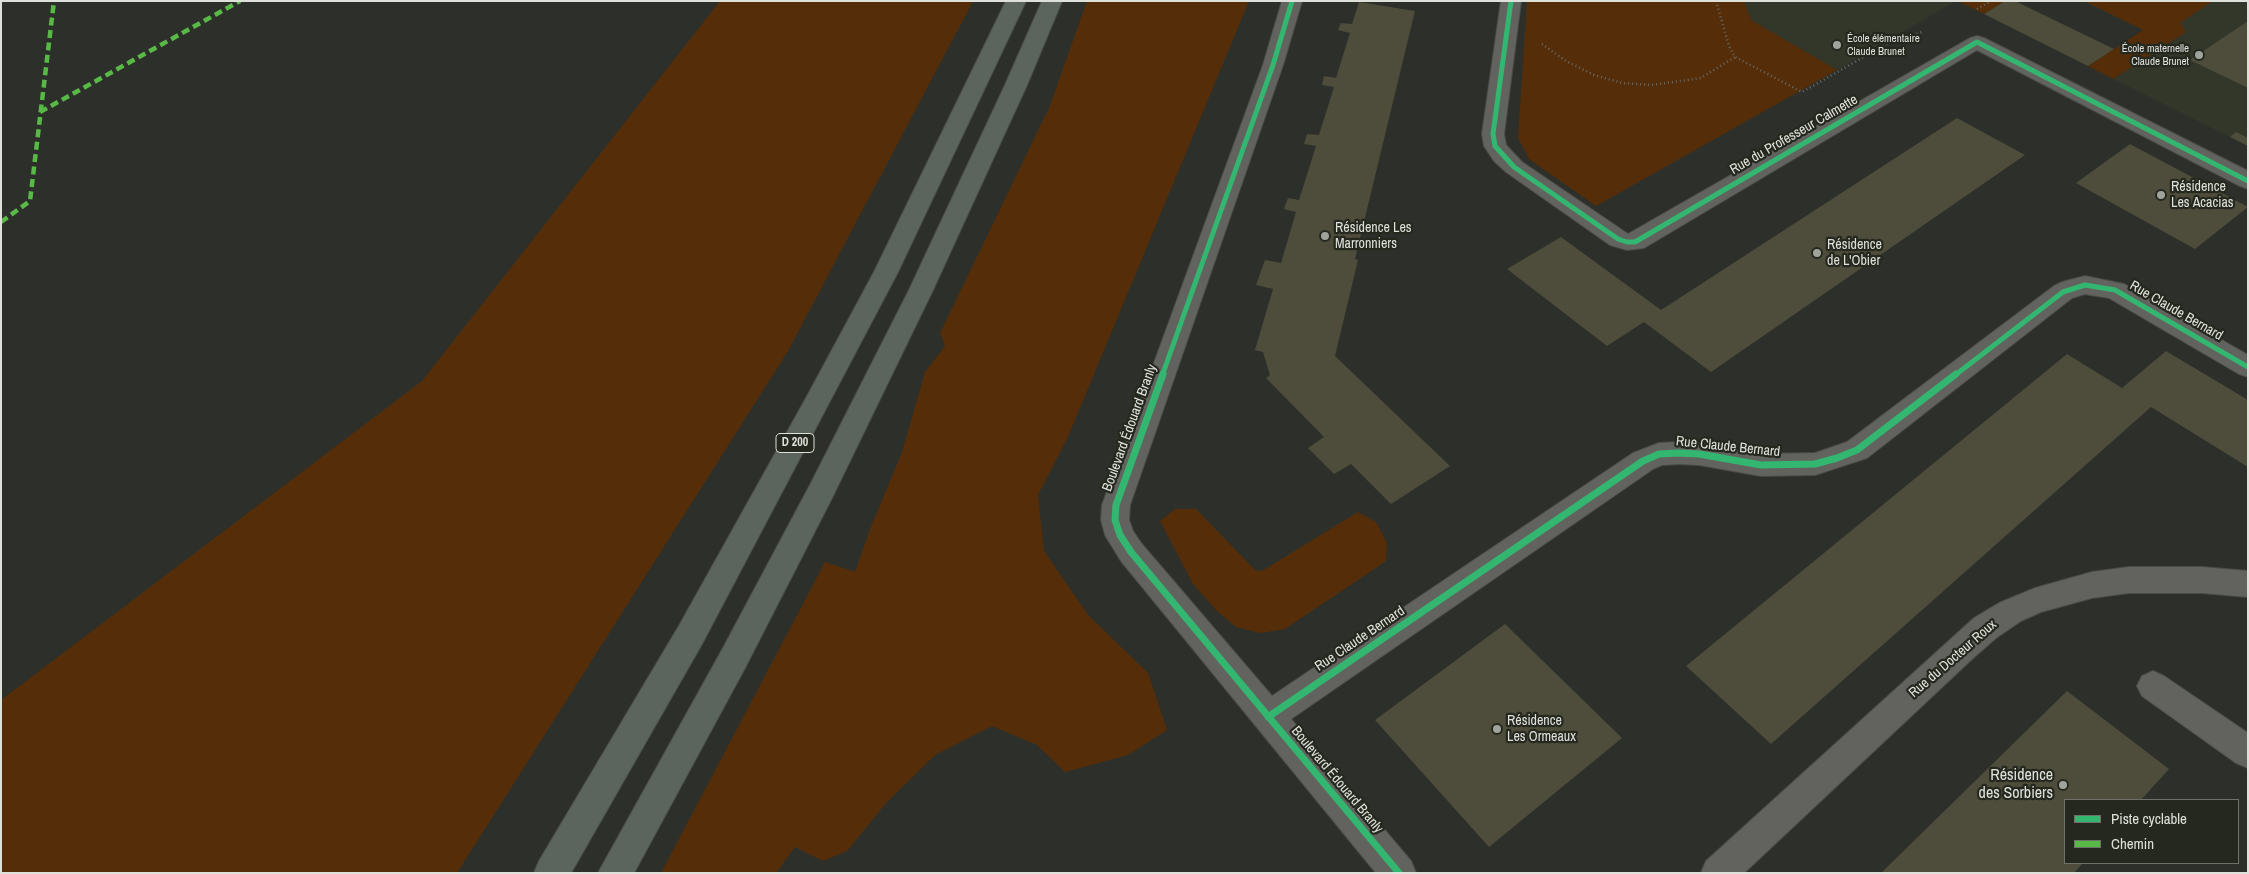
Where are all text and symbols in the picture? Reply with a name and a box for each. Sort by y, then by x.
place label: École élémentaire Claude Brunet [1847,32,1920,58]
marker: École élémentaire Claude Brunet [1831,39,1843,51]
place label: École maternelle Claude Brunet [2122,42,2189,68]
marker: École maternelle Claude Brunet [2193,49,2205,61]
street label: Rue du Professeur Calmette [1727,92,1861,178]
place label: Résidence Les Acacias [2171,179,2234,212]
marker: Résidence Les Acacias [2155,189,2167,201]
place label: Résidence Les Marronniers [1335,220,1412,252]
marker: Résidence Les Marronniers [1319,230,1331,242]
place label: Résidence de L'Obier [1827,237,1882,270]
marker: Résidence de L'Obier [1811,247,1823,259]
street label: Rue Claude Bernard [2126,278,2226,344]
street label: Boulevard Édouard Branly [1099,362,1161,494]
road number: D 200 [776,433,814,452]
street label: Rue Claude Bernard [1675,433,1781,461]
street label: Rue Claude Bernard [1312,603,1408,675]
street label: Rue du Docteur Roux [1906,616,2000,702]
place label: Résidence Les Ormeaux [1507,713,1576,746]
street label: Boulevard Édouard Branly [1287,723,1387,837]
marker: Résidence Les Ormeaux [1491,723,1503,735]
place label: Résidence des Sorbiers [1979,766,2053,804]
marker: Résidence des Sorbiers [2057,779,2069,791]
legend [2064,799,2239,864]
text: Piste cyclable [2111,808,2187,829]
text: Chemin [2111,833,2154,854]

